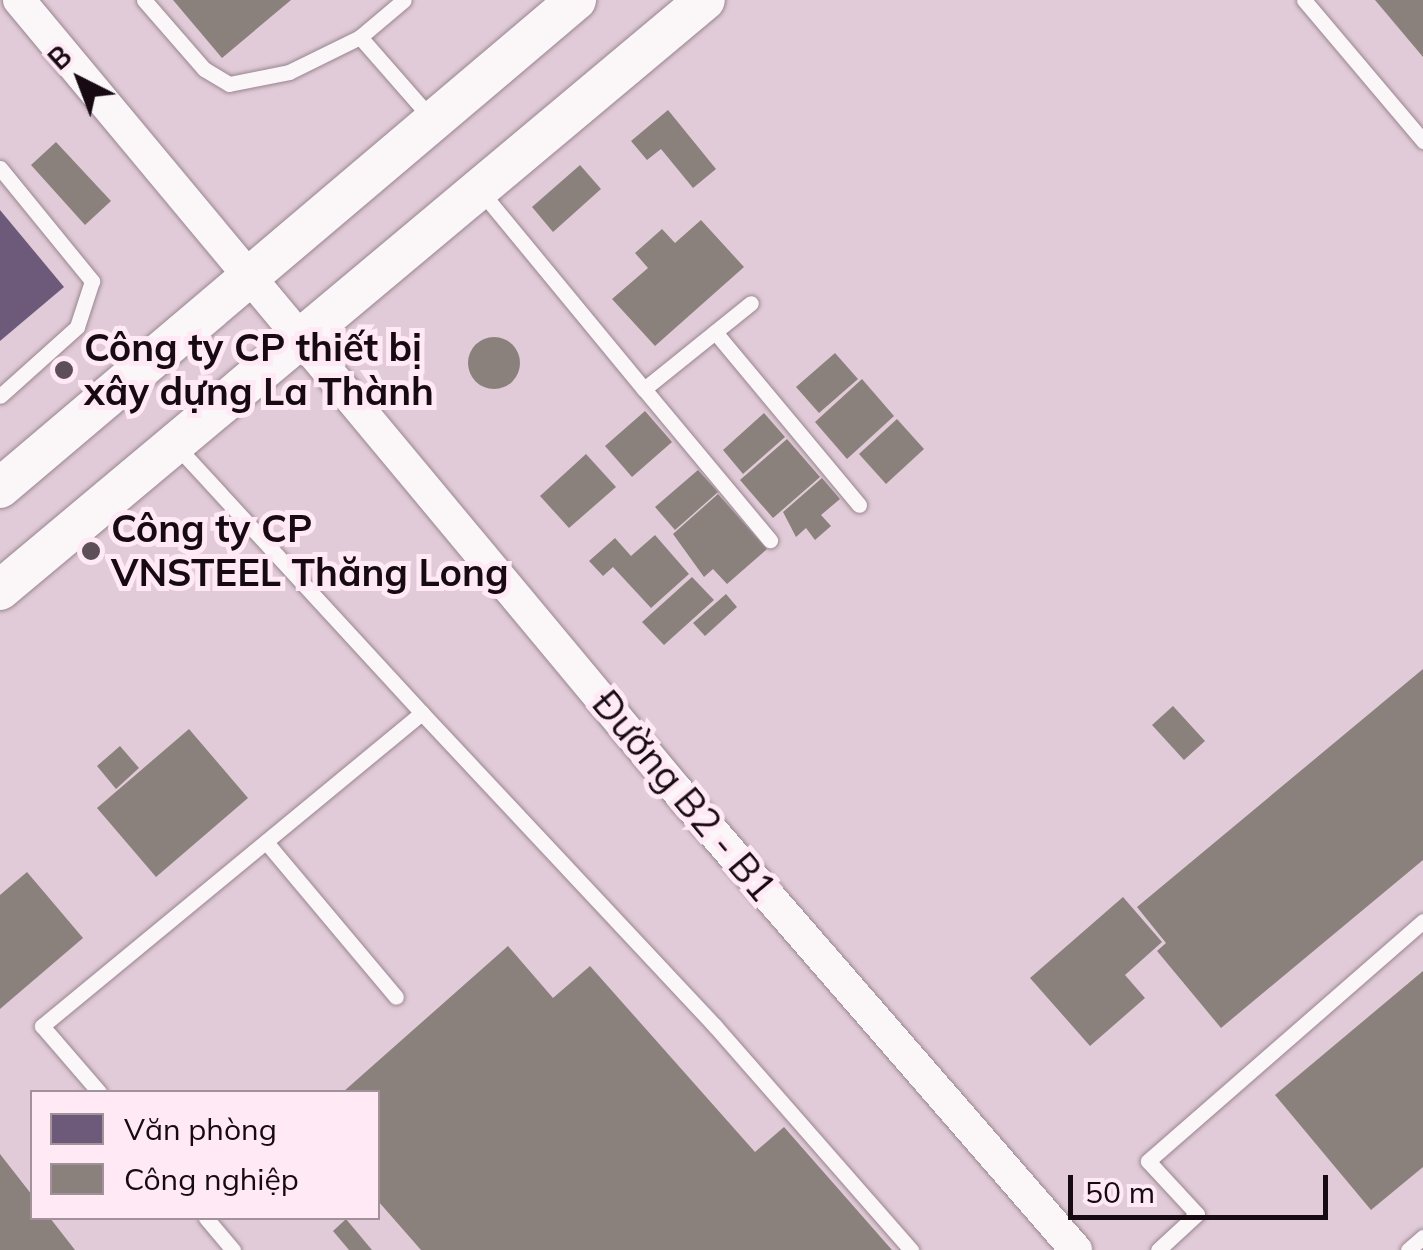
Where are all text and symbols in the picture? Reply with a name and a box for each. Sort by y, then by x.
north arrow [30,30,130,130]
text: B [41,38,78,77]
place label: Công ty CP thiết bị xây dựng La Thành [84,325,434,414]
marker: Công ty CP thiết bị xây dựng La Thành [53,359,75,381]
place label: Công ty CP VNSTEEL Thăng Long [111,506,509,596]
marker: Công ty CP VNSTEEL Thăng Long [80,540,102,562]
street label: Đường B2 - B1 [583,682,785,910]
legend [30,1090,380,1220]
text: Văn phòng [124,1110,277,1148]
scale bar [1073,1155,1333,1217]
text: Công nghiệp [124,1160,299,1198]
text: 50 m [1085,1173,1155,1211]

